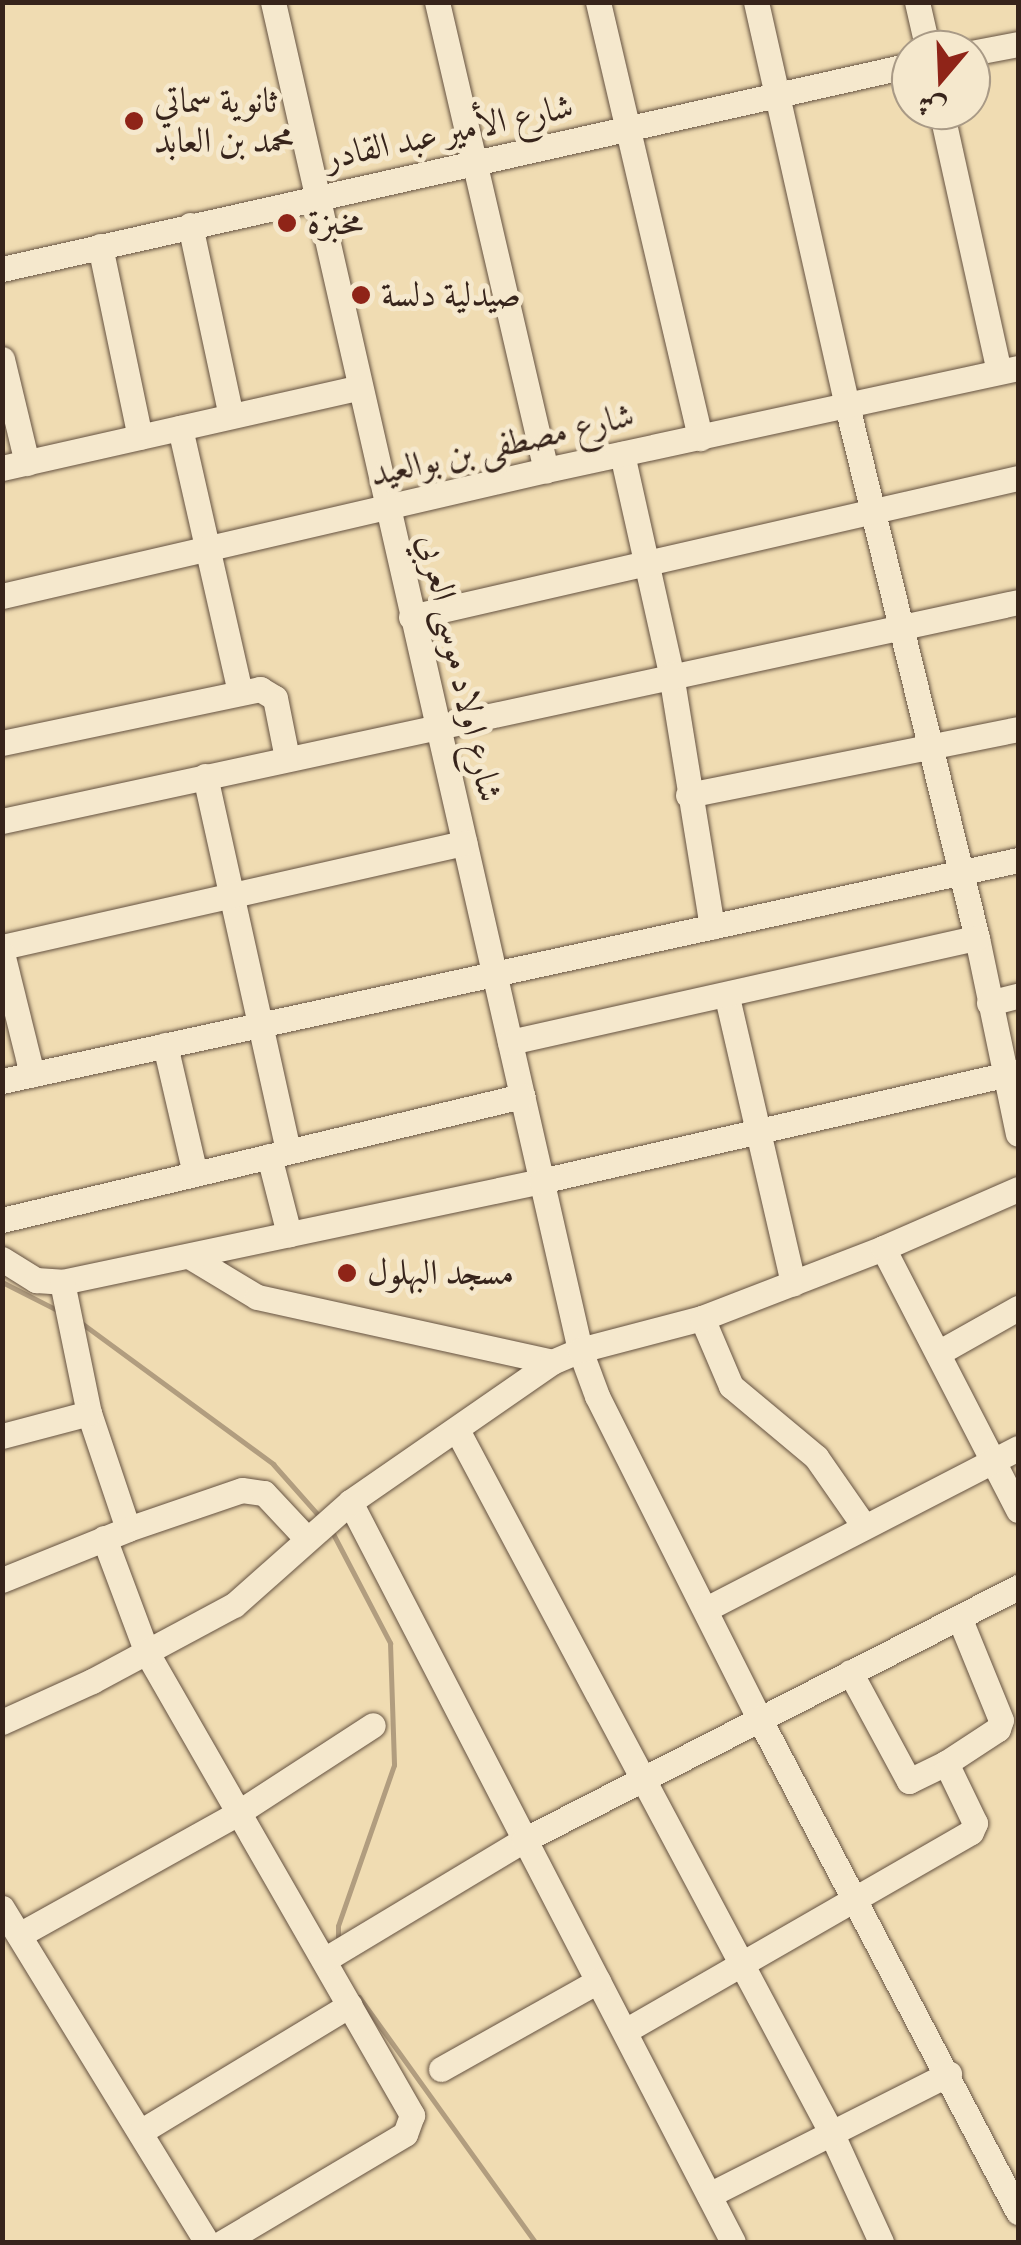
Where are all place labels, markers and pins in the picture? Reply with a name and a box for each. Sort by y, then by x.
place label: ثانوية سماتي محمد بن العابد [154,80,295,162]
marker: ثانوية سماتي محمد بن العابد [123,110,145,132]
place label: مخبزة [307,202,364,244]
marker: مخبزة [276,212,298,234]
place label: صيدلية دلسة [381,274,521,316]
marker: صيدلية دلسة [350,284,372,306]
place label: مسجد البهلول [367,1252,514,1294]
marker: مسجد البهلول [336,1262,358,1284]

